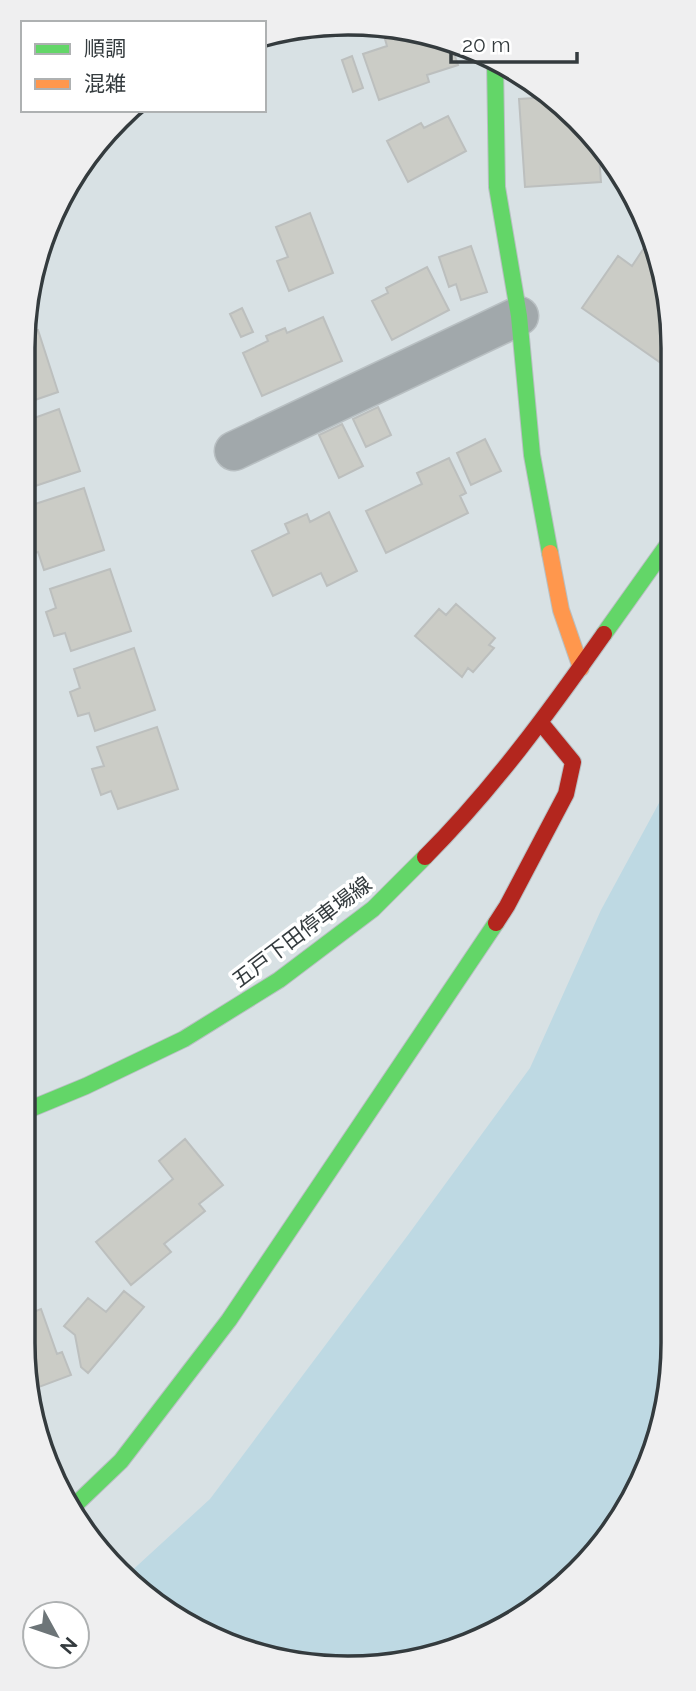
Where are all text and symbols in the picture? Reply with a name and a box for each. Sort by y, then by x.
legend [21,21,266,112]
scale bar [451,21,577,65]
text: 20 m [462,32,510,57]
text: 順調 [84,36,126,61]
text: 混雑 [84,71,126,96]
street label: 五戸下田停車場線 [227,871,376,992]
north arrow [21,1600,91,1670]
text: N [56,1633,82,1659]

